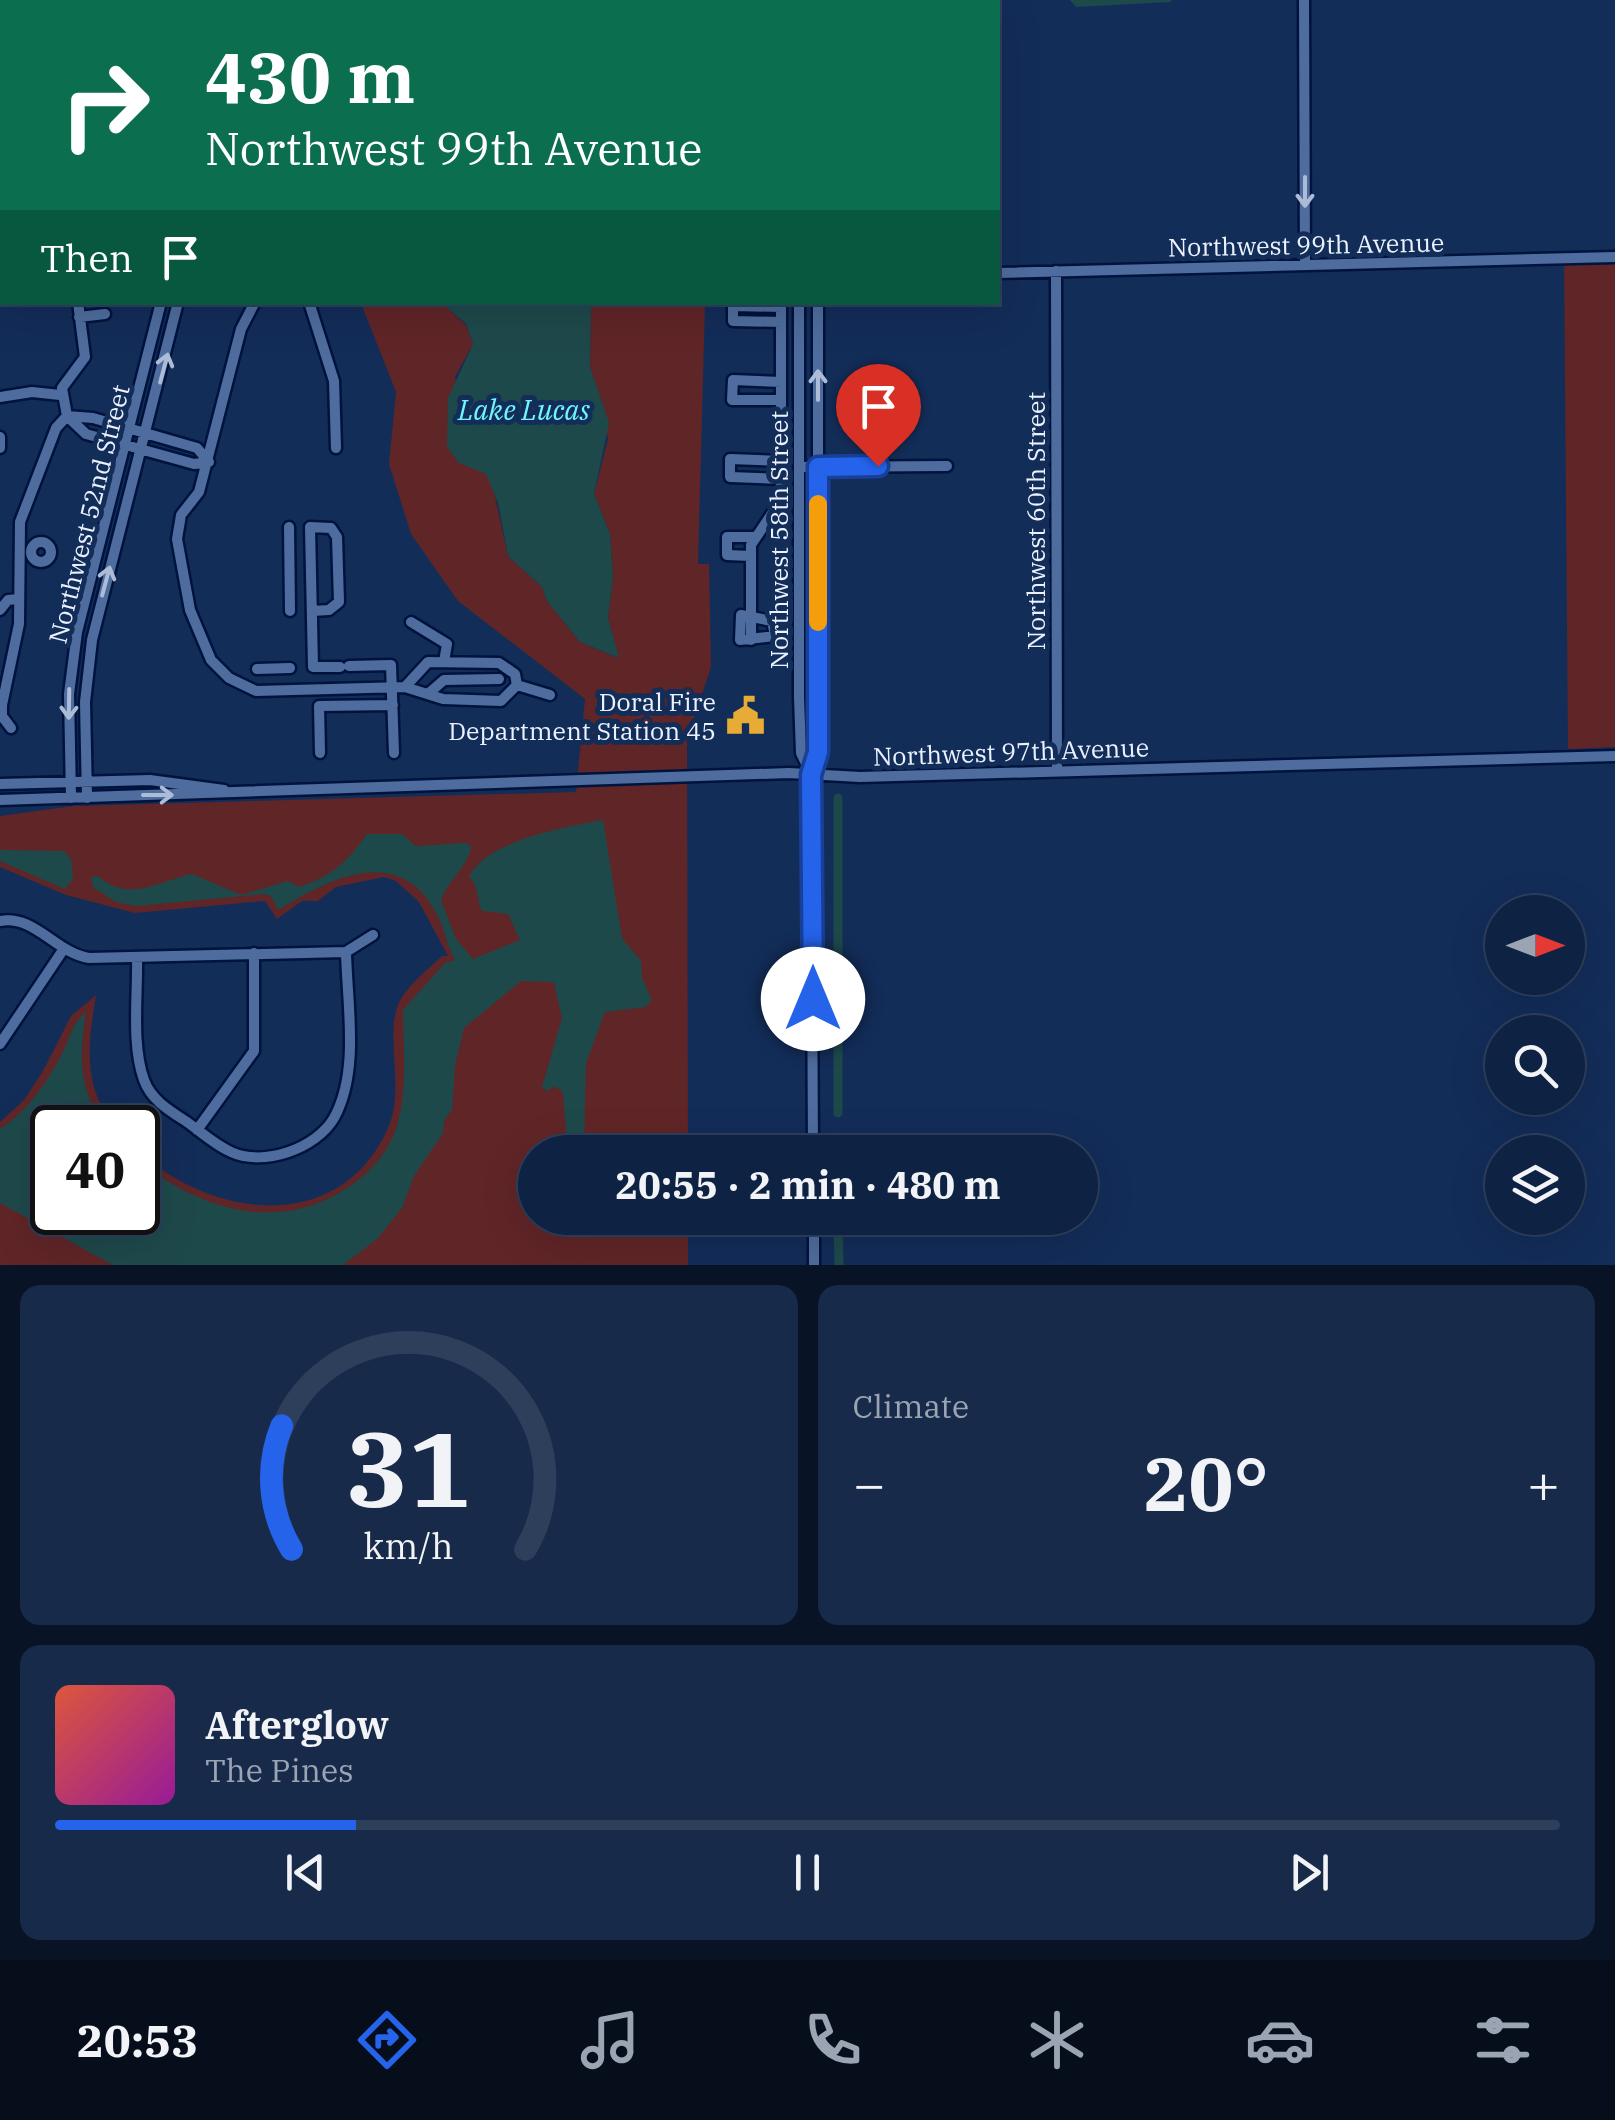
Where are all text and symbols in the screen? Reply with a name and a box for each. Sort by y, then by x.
text: 430 m [205,31,415,122]
icon: right [40,40,170,170]
text: Northwest 99th Avenue [205,119,702,177]
one-way arrow [1296,176,1314,208]
street label: Northwest 99th Avenue [1168,226,1444,263]
icon: arrive [153,230,208,285]
text: Then [40,233,133,282]
one-way arrow [155,353,174,384]
pin [836,364,921,467]
one-way arrow [808,369,828,402]
icon: arrive [851,379,906,434]
street label: Northwest 52nd Street [40,381,137,647]
water label: Lake Lucas [457,391,591,428]
street label: Northwest 60th Street [1019,391,1052,650]
street label: Northwest 58th Street [762,410,795,669]
one-way arrow [97,566,116,597]
place label: Doral Fire Department Station 45 [448,685,716,747]
one-way arrow [60,687,79,719]
public building icon: Doral Fire Department Station 45 [725,695,767,737]
street label: Northwest 97th Avenue [872,730,1150,773]
one-way arrow [142,786,174,805]
north arrow [1485,895,1585,995]
map controls [1485,895,1585,1235]
position arrow [761,947,865,1051]
button: search [1485,1015,1585,1115]
speed limit sign: 40 [30,1105,160,1235]
button: layers [1485,1135,1585,1235]
text: 20:55 · 2 min · 480 m [615,1160,1001,1209]
text: Climate [853,1385,969,1427]
text: 31 [346,1400,471,1536]
text: 20° [1144,1434,1269,1532]
text: − [853,1448,886,1519]
text: + [1527,1448,1560,1519]
text: km/h [364,1522,454,1569]
text: Afterglow [205,1700,389,1749]
text: The Pines [205,1749,354,1791]
icon: previous [278,1845,333,1900]
icon: pause [780,1845,835,1900]
icon: next [1282,1845,1337,1900]
icon: directions [352,2005,422,2075]
icon: music [575,2005,645,2075]
icon: phone [798,2005,868,2075]
icon: climate [1022,2005,1092,2075]
icon: car [1245,2005,1315,2075]
icon: filters [1468,2005,1538,2075]
text: 20:53 [77,2011,198,2069]

